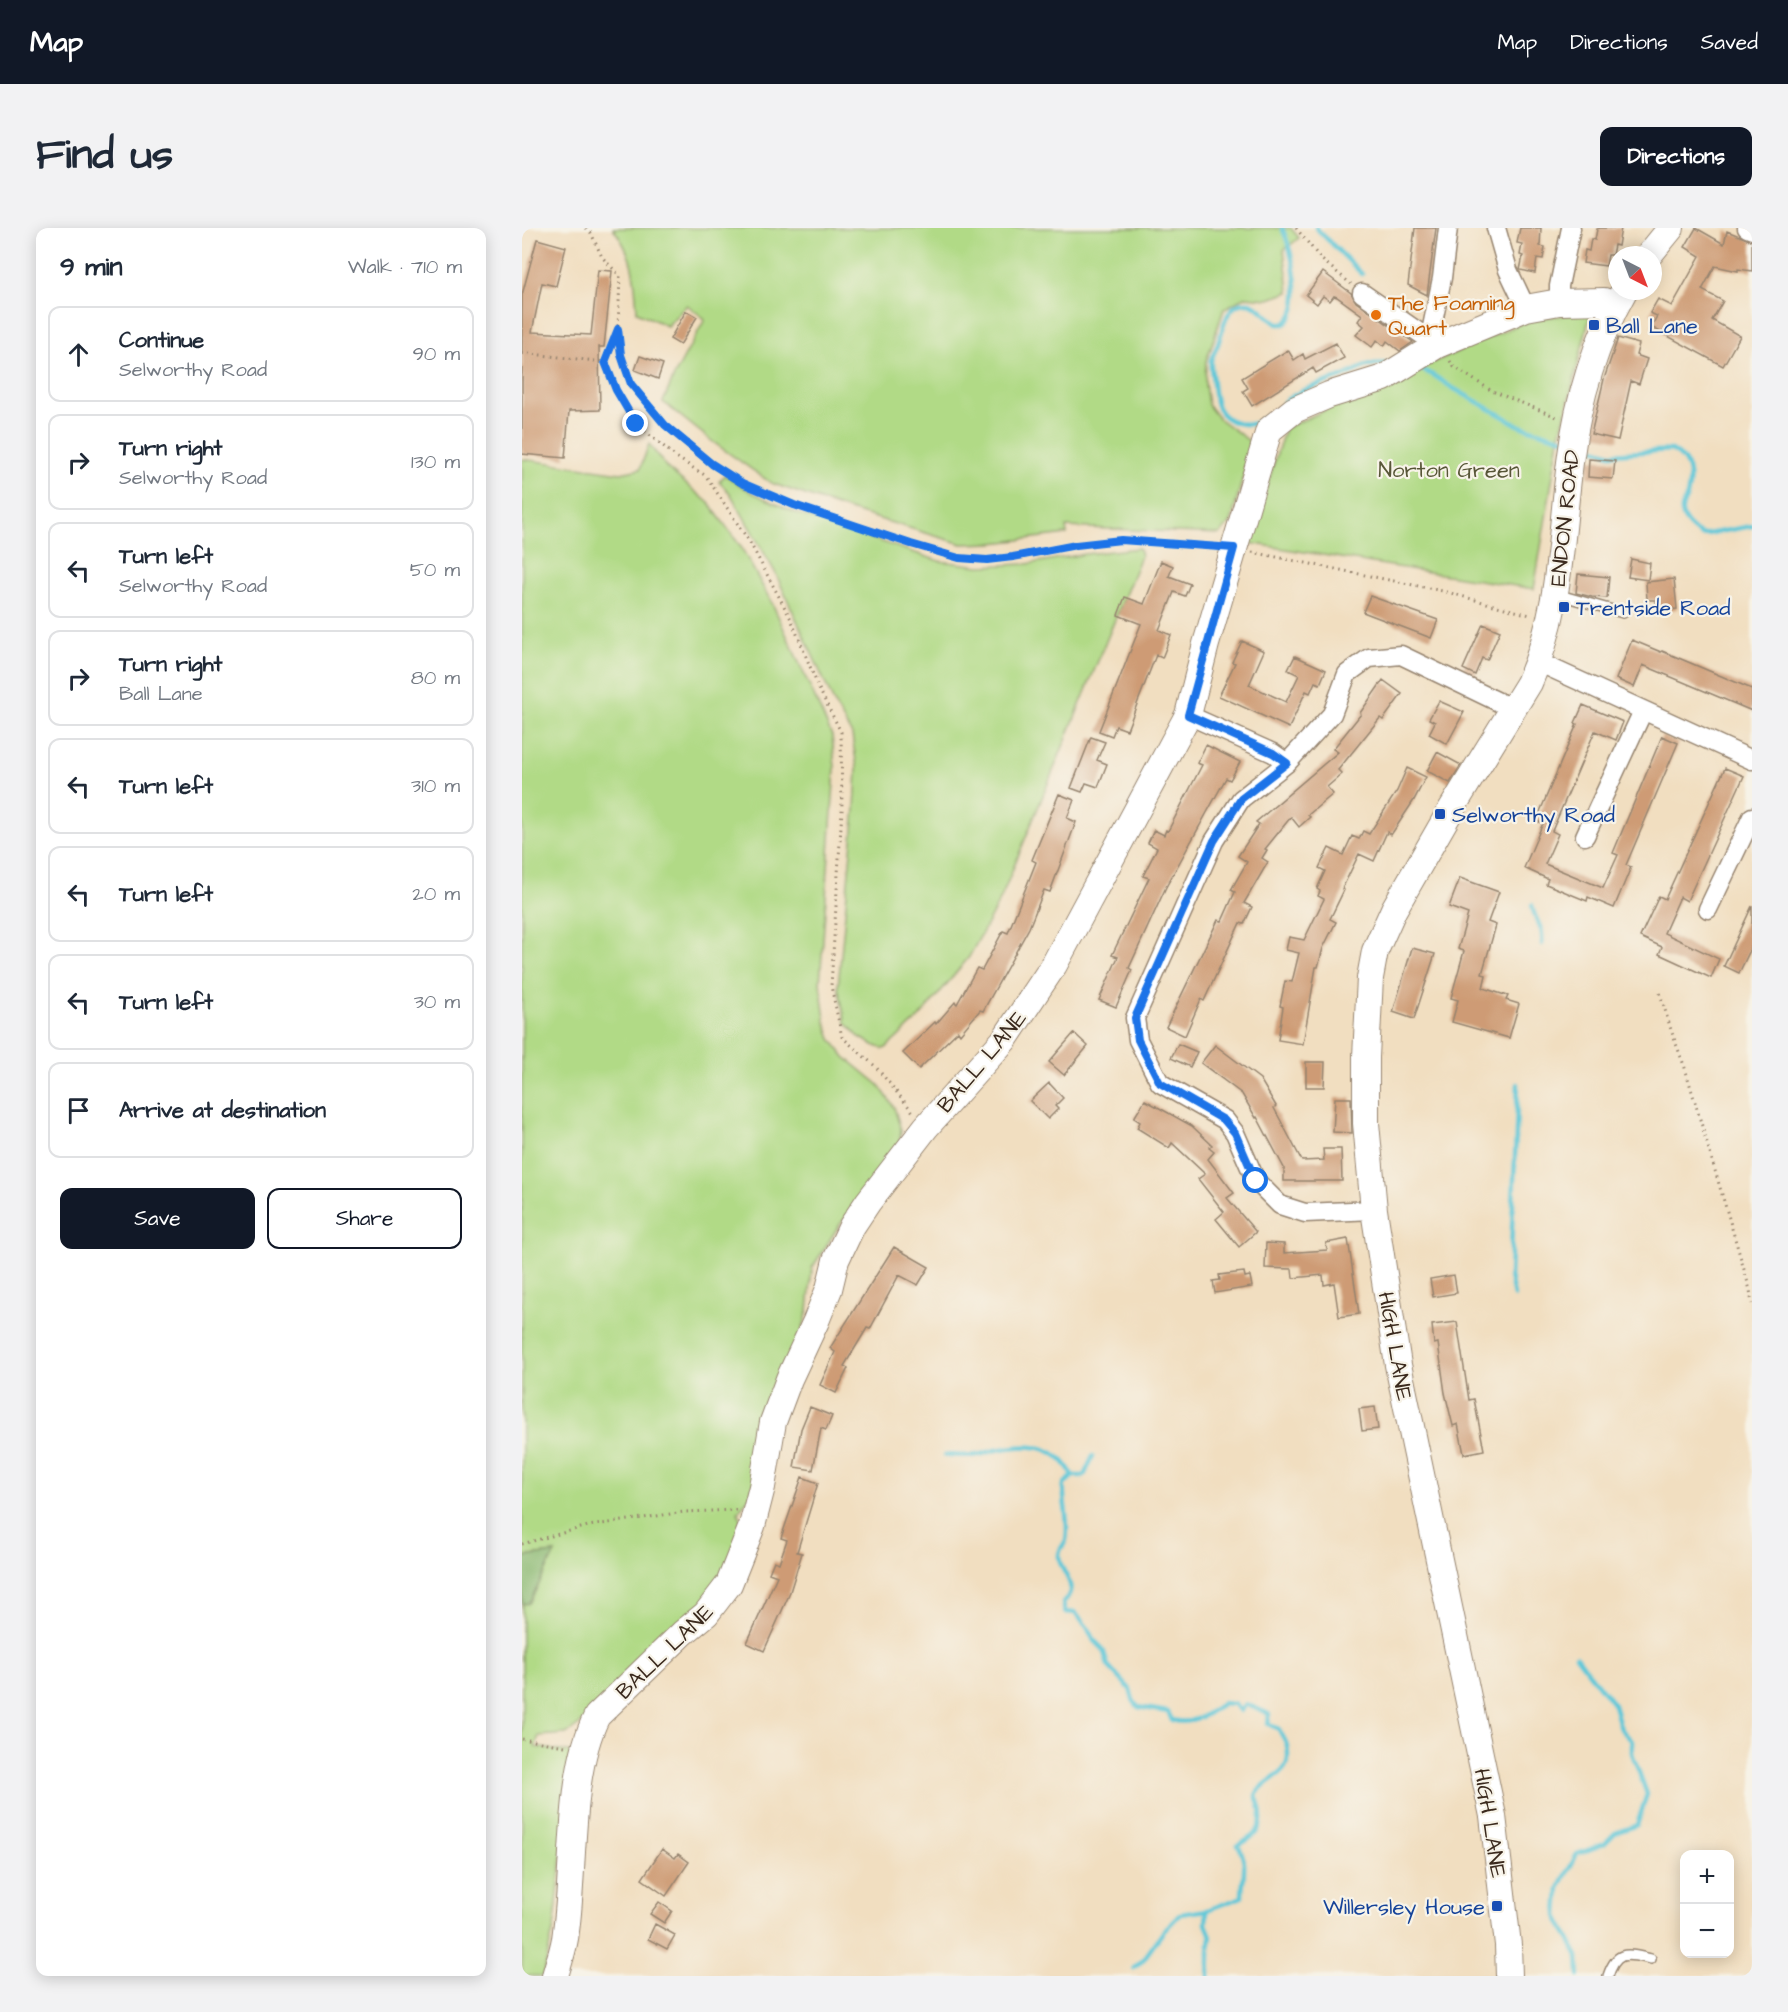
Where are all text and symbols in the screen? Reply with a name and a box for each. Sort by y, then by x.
text: Map [30,23,83,62]
text: Map [1497,28,1537,57]
text: Directions [1570,28,1668,57]
text: Saved [1701,28,1758,57]
text: Find us [36,127,173,185]
button: Directions [1600,127,1752,186]
north arrow [1608,246,1662,300]
text: 9 min [60,249,122,285]
text: Walk · 710 m [348,253,462,281]
place label: The Foaming Quart [1388,288,1515,344]
marker: The Foaming Quart [1369,308,1383,322]
place label: Ball Lane [1606,311,1698,342]
marker: Ball Lane [1587,318,1601,332]
text: Continue [119,325,204,356]
icon: ahead [62,338,95,371]
text: 90 m [412,340,460,368]
text: Selworthy Road [119,356,267,384]
route end [622,410,648,436]
text: Turn right [119,433,222,464]
icon: right [62,446,95,479]
text: 130 m [411,448,460,476]
street label: ENDON ROAD [1543,448,1588,588]
park label: Norton Green [1378,455,1520,486]
text: Selworthy Road [119,464,267,492]
text: Turn left [119,541,213,572]
icon: left [62,554,95,587]
text: 50 m [410,556,460,584]
text: Selworthy Road [119,572,267,600]
place label: Trentside Road [1576,593,1731,624]
marker: Trentside Road [1557,600,1571,614]
text: Turn right [119,649,222,680]
icon: right [62,662,95,695]
text: 80 m [411,664,460,692]
text: Ball Lane [119,680,203,708]
icon: left [62,770,95,803]
text: Turn left [119,771,213,802]
text: 310 m [411,772,460,800]
place label: Selworthy Road [1452,800,1615,832]
marker: Selworthy Road [1433,807,1447,821]
icon: left [62,878,95,911]
text: Turn left [119,879,213,910]
text: 20 m [412,880,460,908]
icon: left [62,986,95,1019]
text: Turn left [119,987,213,1018]
text: 30 m [414,988,460,1016]
street label: BALL LANE [930,1004,1034,1120]
icon: arrive [62,1094,95,1127]
text: Arrive at destination [119,1095,326,1126]
route start [1242,1167,1268,1193]
button: Save [60,1188,255,1249]
button: Share [267,1188,462,1249]
street label: HIGH LANE [1370,1289,1419,1403]
street label: BALL LANE [609,1597,721,1707]
street label: HIGH LANE [1466,1766,1513,1880]
map controls [1680,1850,1734,1958]
button: + [1680,1850,1734,1904]
place label: Willersley House [1323,1892,1485,1924]
marker: Willersley House [1490,1899,1504,1913]
button: − [1680,1904,1734,1958]

